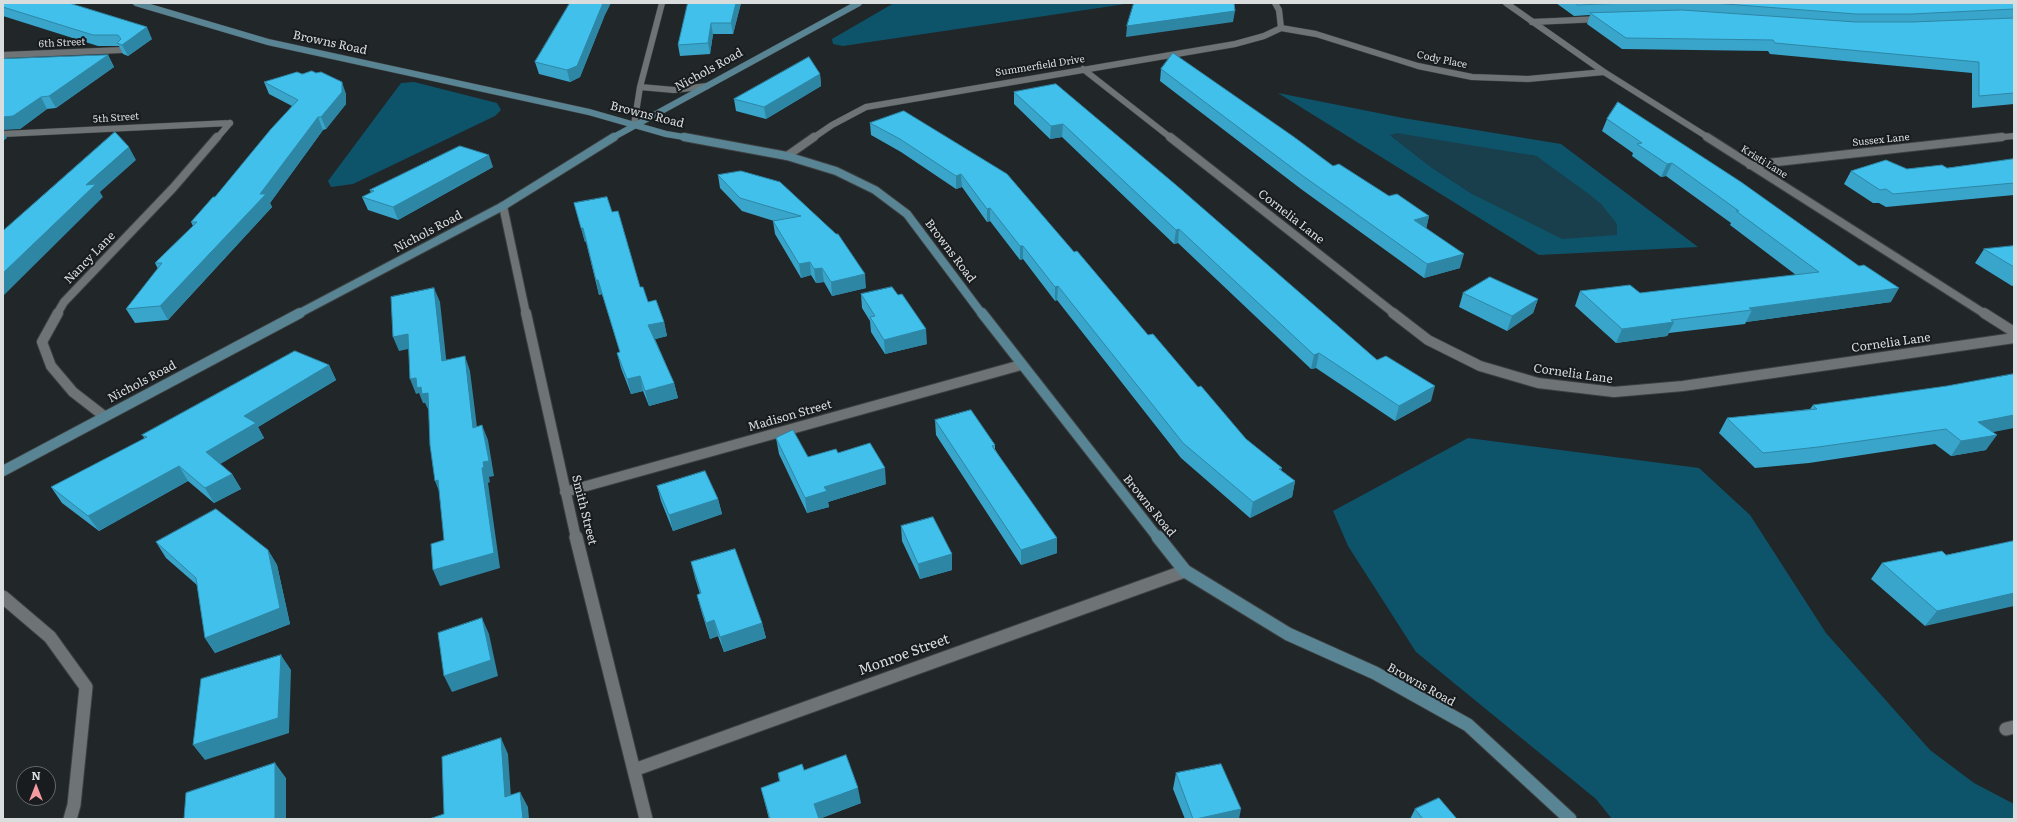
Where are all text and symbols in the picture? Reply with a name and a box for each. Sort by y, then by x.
street label: Browns Road [292,28,368,58]
street label: 6th Street [38,36,86,50]
street label: Nichols Road [673,45,745,95]
street label: Cody Place [1416,49,1468,71]
street label: Summerfield Drive [994,53,1086,79]
street label: Browns Road [609,99,685,131]
street label: 5th Street [92,110,140,126]
street label: Sussex Lane [1852,131,1910,149]
street label: Kristi Lane [1738,143,1790,181]
street label: Cornelia Lane [1255,187,1327,247]
street label: Nichols Road [391,208,465,256]
street label: Browns Road [922,217,978,285]
street label: Nancy Lane [62,229,118,287]
street label: Cornelia Lane [1850,330,1932,356]
street label: Nichols Road [105,358,179,406]
street label: Cornelia Lane [1532,361,1614,387]
street label: Madison Street [746,397,834,435]
street label: Browns Road [1120,472,1178,540]
street label: Smith Street [568,473,600,547]
street label: Monroe Street [856,631,952,679]
street label: Browns Road [1385,660,1457,710]
north arrow [16,766,56,806]
text: N [31,767,41,783]

